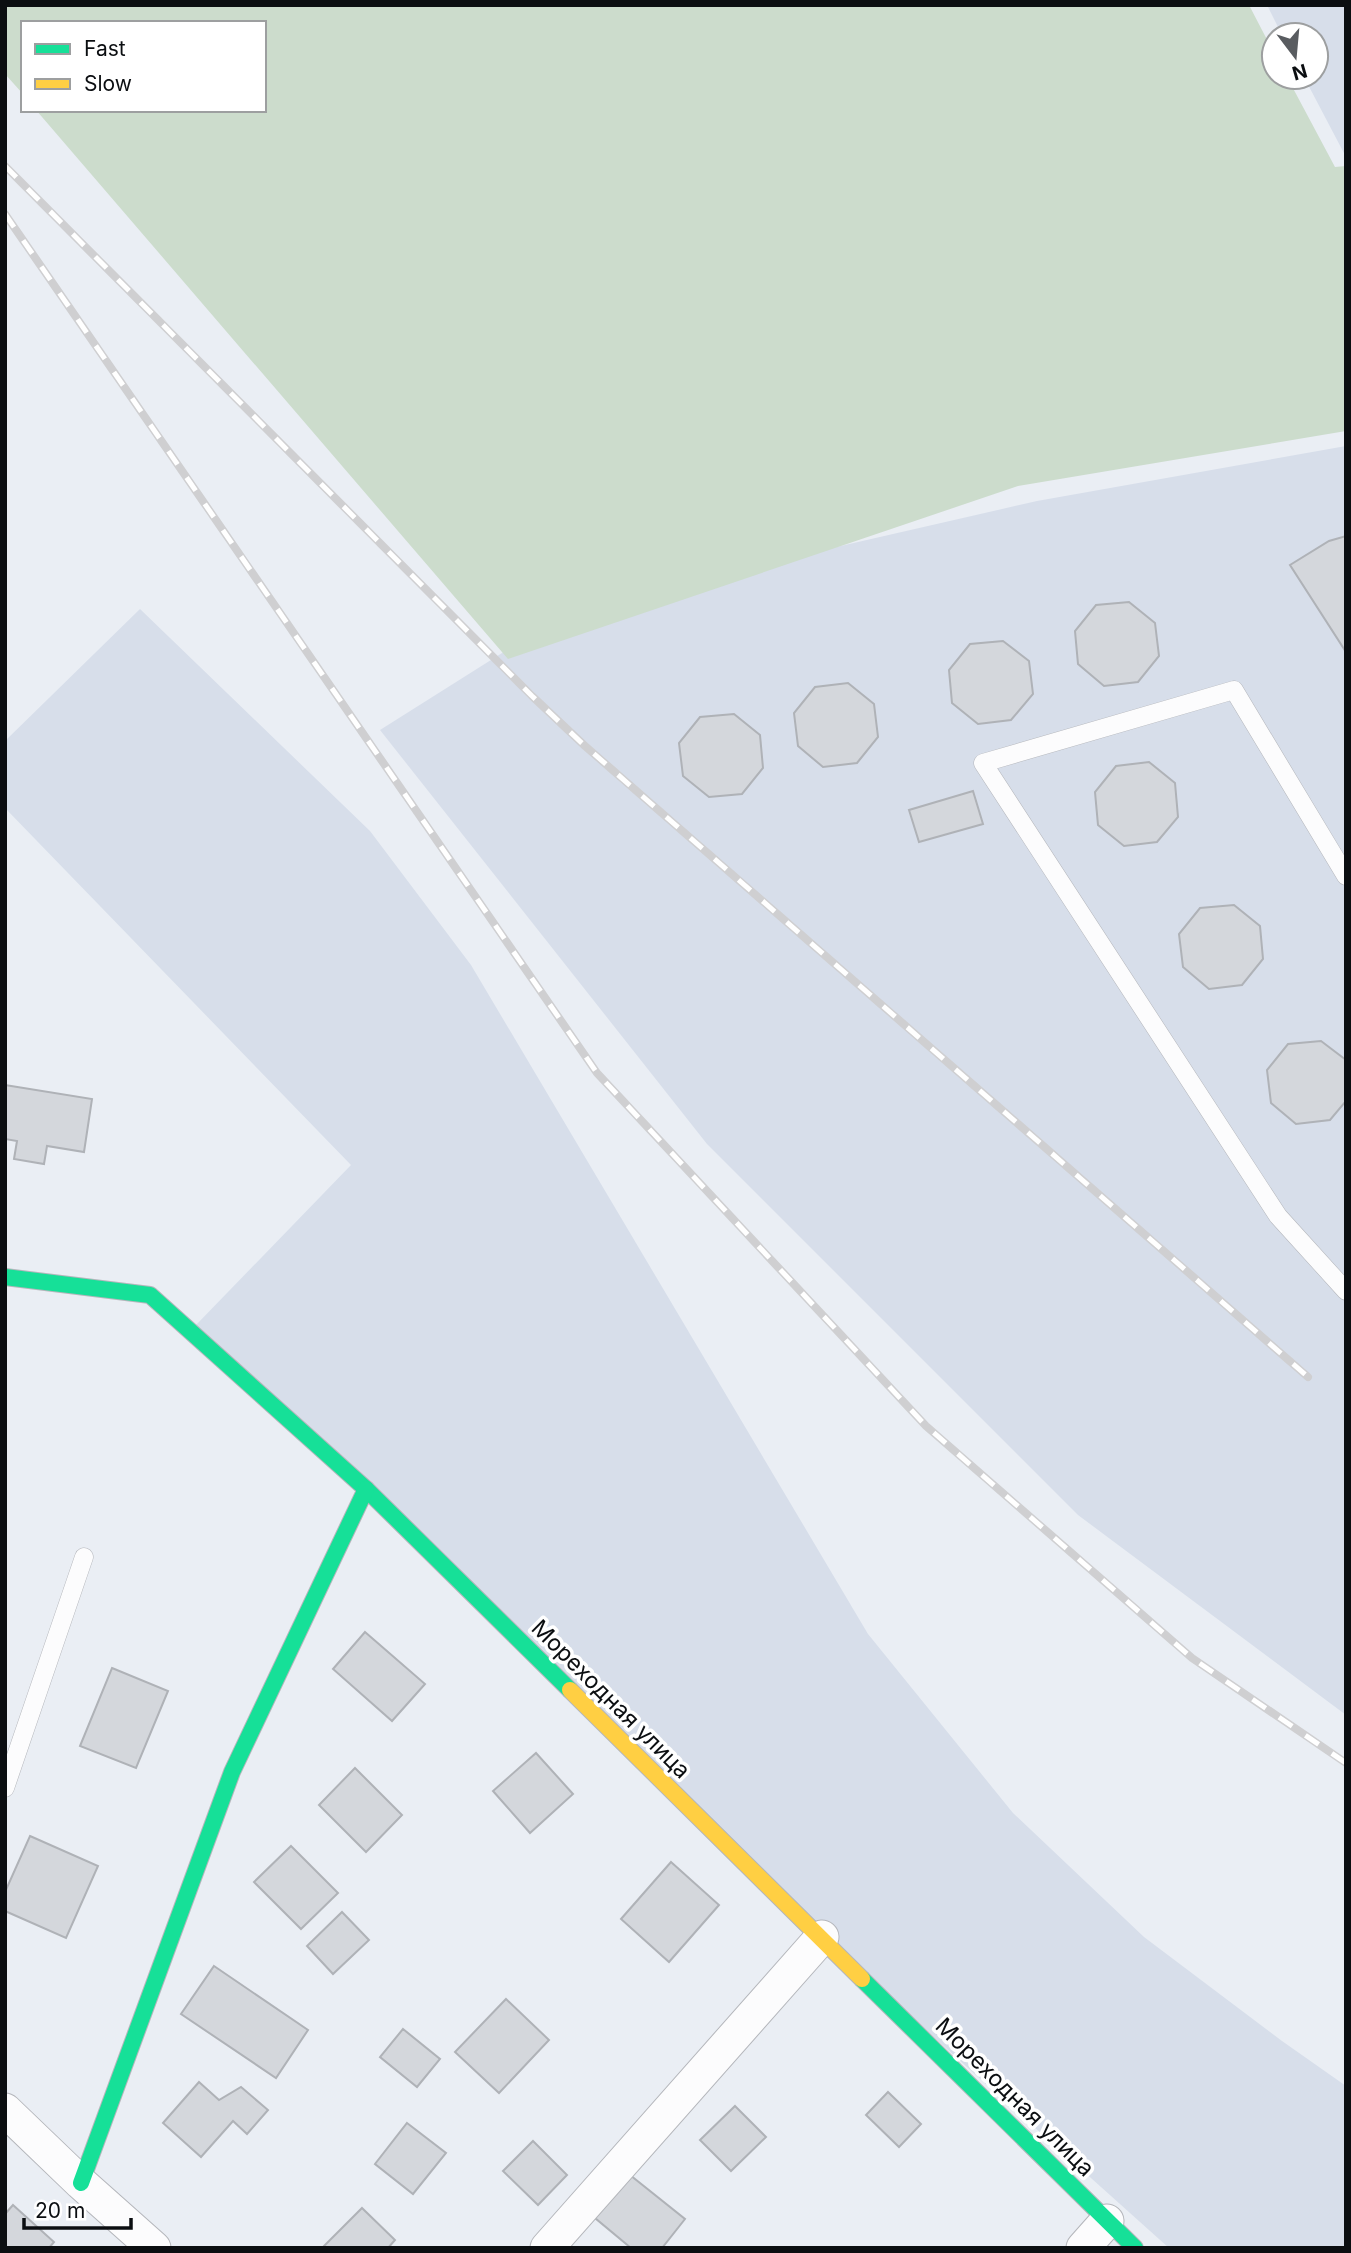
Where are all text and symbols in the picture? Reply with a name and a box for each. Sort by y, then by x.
legend [21,21,266,112]
north arrow [1260,21,1330,91]
text: Fast [84,36,126,61]
text: N [1289,59,1310,85]
text: Slow [84,71,132,96]
street label: Мореходная улица [526,1614,696,1784]
street label: Мореходная улица [930,2012,1100,2182]
scale bar [24,2186,131,2230]
text: 20 m [35,2198,85,2223]

